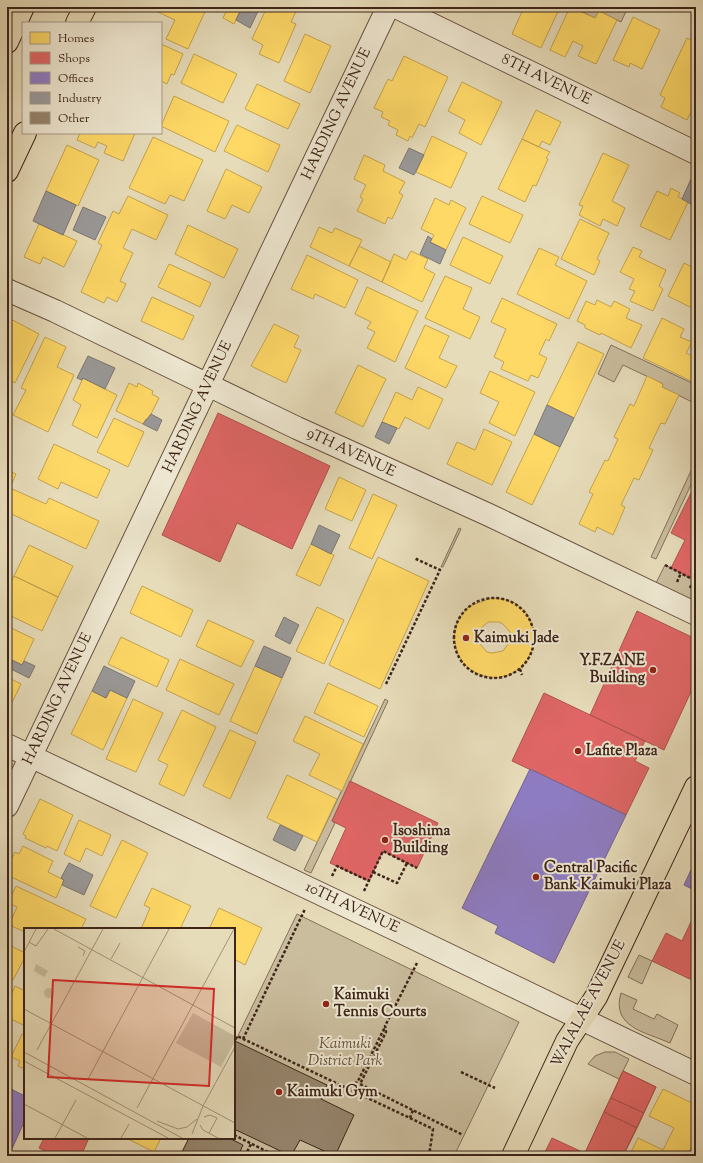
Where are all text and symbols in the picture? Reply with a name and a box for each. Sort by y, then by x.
legend [22,22,162,134]
text: Homes [58,30,94,48]
street label: HARDING AVENUE [297,45,377,183]
street label: 8TH AVENUE [498,49,594,111]
text: Shops [58,50,90,68]
text: Offices [58,70,94,88]
text: Industry [58,90,102,108]
text: Other [58,110,90,128]
street label: HARDING AVENUE [158,338,238,476]
street label: 9TH AVENUE [303,423,399,483]
place label: Kaimuki Jade [474,628,559,649]
street label: HARDING AVENUE [18,630,98,768]
marker: Kaimuki Jade [461,633,471,643]
place label: Y.F.ZANE Building [579,651,646,689]
marker: Y.F.ZANE Building [648,665,658,675]
place label: Lafite Plaza [586,741,658,762]
marker: Lafite Plaza [573,746,583,756]
place label: Isoshima Building [393,821,450,859]
marker: Isoshima Building [380,835,390,845]
place label: Central Pacific Bank Kaimuki Plaza [544,858,671,896]
marker: Central Pacific Bank Kaimuki Plaza [531,872,541,882]
street label: 10TH AVENUE [301,877,403,939]
inset map [24,928,235,1139]
street label: WAIALAE AVENUE [546,936,632,1072]
place label: Kaimuki Tennis Courts [334,985,427,1023]
marker: Kaimuki Tennis Courts [321,999,331,1009]
park label: Kaimuki District Park [308,1034,382,1072]
place label: Kaimuki Gym [287,1082,378,1103]
marker: Kaimuki Gym [274,1087,284,1097]

